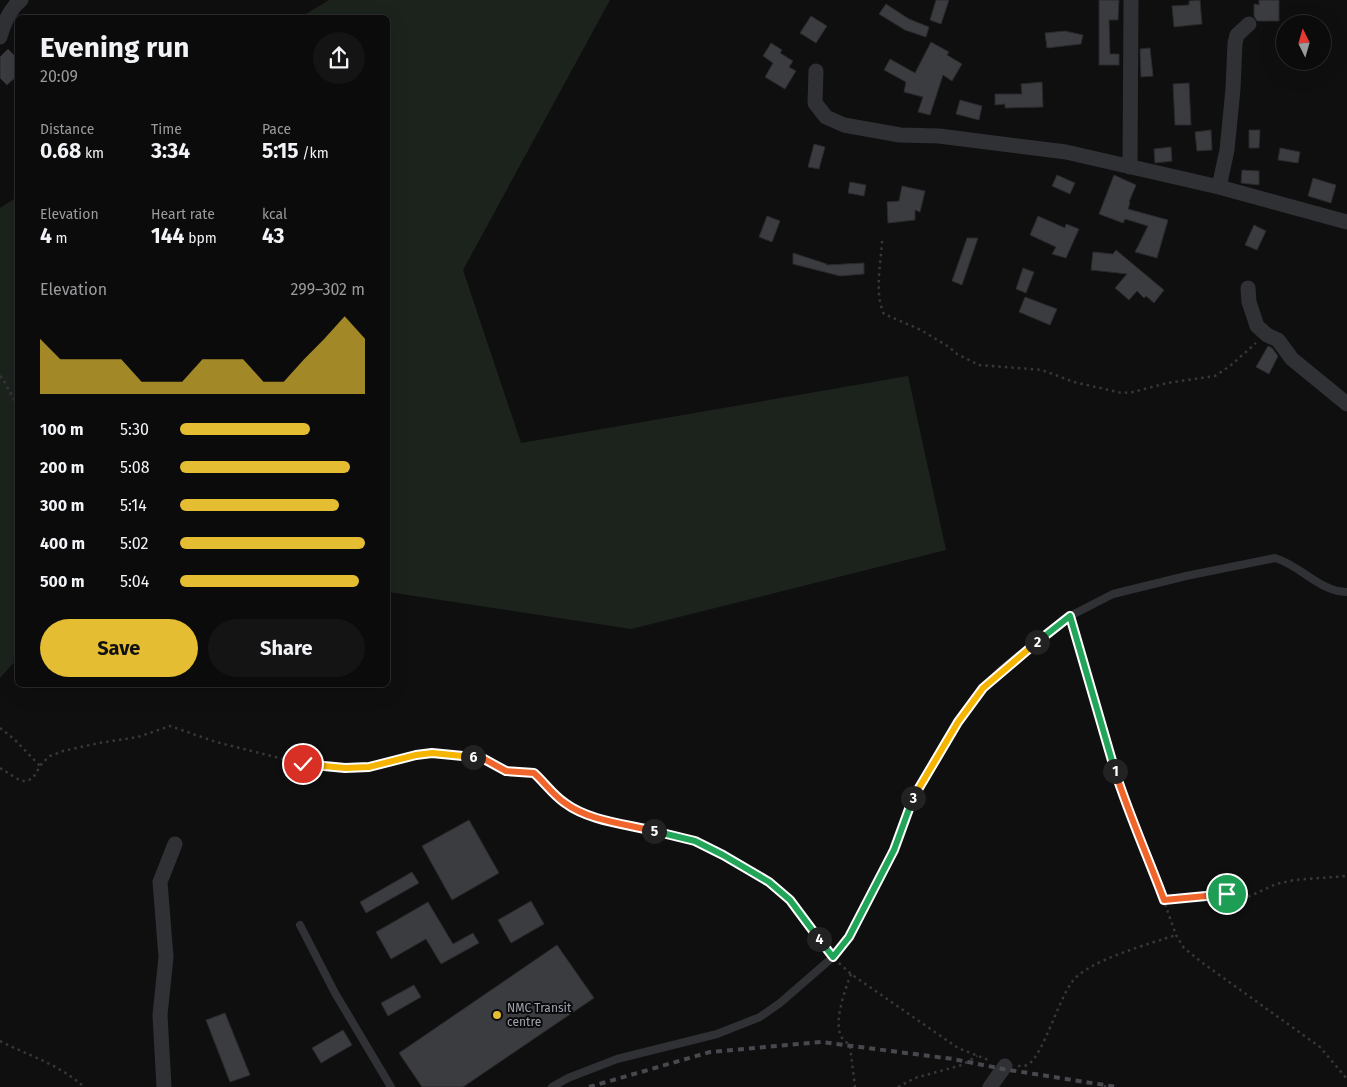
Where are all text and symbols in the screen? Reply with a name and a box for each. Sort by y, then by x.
north arrow [1276,15,1331,70]
map controls [1276,15,1331,70]
text: Evening run [40,31,189,64]
button: share [313,32,365,84]
text: 20:09 [40,67,78,86]
text: Distance [40,121,94,138]
text: Time [151,121,182,138]
text: Pace [262,121,291,138]
text: 0.68 [40,138,81,164]
text: 3:34 [151,138,190,164]
text: 5:15 [262,138,299,164]
text: km [81,145,104,162]
text: /km [299,145,329,162]
text: Elevation [40,206,99,223]
text: Heart rate [151,206,215,223]
text: kcal [262,206,287,223]
text: 4 [40,223,52,249]
text: 144 [151,223,184,249]
text: 43 [262,223,284,249]
text: m [52,230,68,247]
text: bpm [184,230,217,247]
text: Elevation [40,280,107,299]
text: 299–302 m [290,280,365,299]
text: 100 m [40,420,83,439]
text: 5:30 [120,420,149,439]
text: 200 m [40,458,84,477]
text: 5:08 [120,458,150,477]
text: 300 m [40,496,84,515]
text: 5:14 [120,496,147,515]
text: 400 m [40,534,85,553]
text: 5:02 [120,534,149,553]
text: 500 m [40,572,85,591]
text: 5:04 [120,572,149,591]
button: Save [40,619,198,677]
button: Share [208,619,365,677]
pin: 2 [1024,630,1050,654]
text: 2 [1034,634,1041,651]
pin [282,743,324,785]
pin: 6 [460,744,486,770]
text: 6 [470,749,477,766]
icon: check [289,750,317,778]
pin: 1 [1102,758,1128,784]
text: 1 [1112,763,1119,780]
pin: 3 [900,786,926,810]
text: 3 [910,790,917,807]
pin: 5 [642,818,666,844]
text: 5 [651,823,658,840]
pin [1206,873,1248,915]
icon: arrive [1213,880,1241,908]
pin: 4 [806,926,832,952]
text: 4 [816,931,823,948]
place label: NMC Transit centre [507,1001,572,1029]
marker: NMC Transit centre [491,1009,503,1021]

